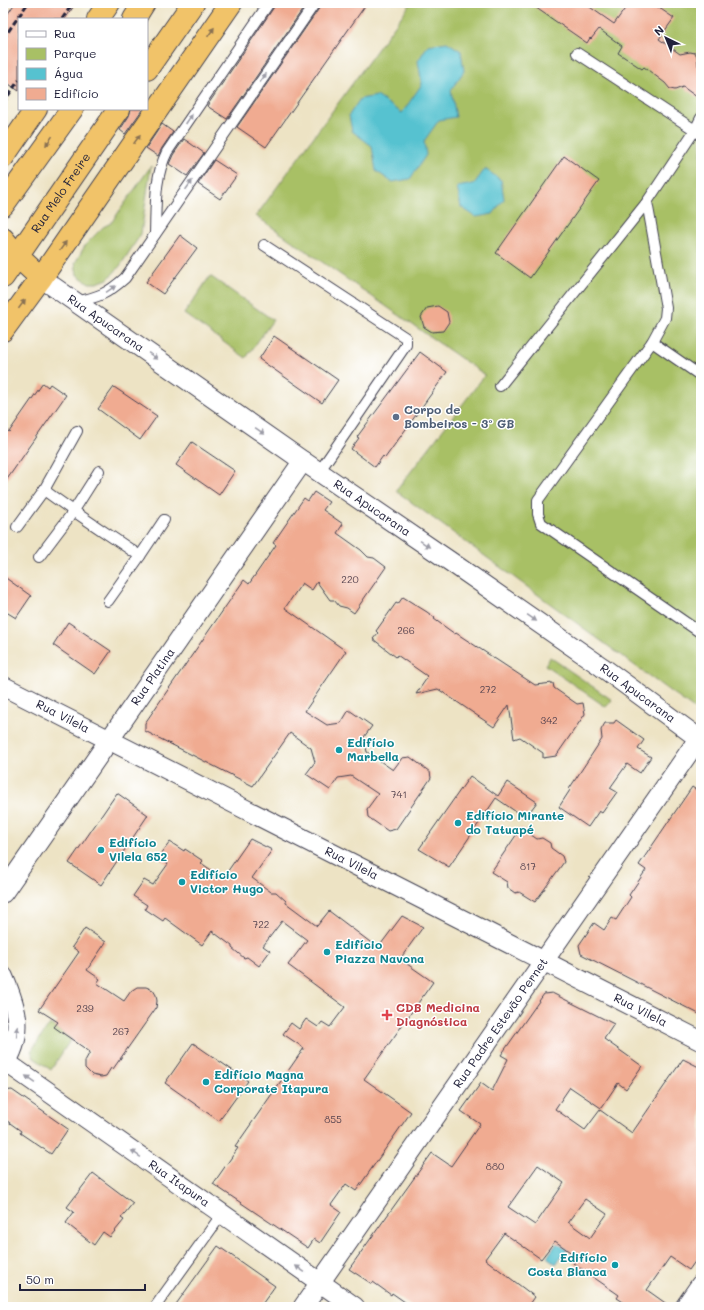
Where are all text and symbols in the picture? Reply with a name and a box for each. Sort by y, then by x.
legend [18,18,148,110]
north arrow [646,18,686,58]
text: N [651,22,667,39]
text: Rua [54,25,76,41]
one-way arrow [207,26,215,37]
text: Parque [54,45,97,61]
text: Água [54,65,83,81]
one-way arrow [259,73,267,84]
text: Edifício [54,85,98,101]
one-way arrow [185,114,193,125]
one-way arrow [133,133,141,144]
one-way arrow [45,135,53,146]
street label: Rua Melo Freire [27,149,93,236]
one-way arrow [185,180,193,190]
one-way arrow [59,240,67,251]
one-way arrow [106,285,117,293]
street label: Rua Apucarana [65,290,148,355]
one-way arrow [18,299,26,309]
one-way arrow [148,352,159,360]
place label: Corpo de Bombeiros - 3º GB [404,401,514,431]
marker: Corpo de Bombeiros - 3º GB [391,412,401,422]
one-way arrow [255,427,265,435]
street label: Rua Apucarana [331,475,414,539]
one-way arrow [420,540,430,548]
house number: 220 [341,572,359,586]
one-way arrow [527,614,537,622]
house number: 266 [397,623,415,637]
street label: Rua Platina [127,645,178,708]
street label: Rua Apucarana [597,659,679,726]
house number: 272 [480,682,496,696]
street label: Rua Vilela [34,695,93,736]
house number: 342 [540,713,558,727]
place label: Edifício Marbella [347,734,399,764]
marker: Edifício Marbella [334,745,344,755]
house number: 741 [391,787,407,801]
place label: Edifício Mirante do Tatuapé [466,807,564,837]
marker: Edifício Mirante do Tatuapé [453,818,463,828]
place label: Edifício Vilela 652 [109,834,168,864]
street label: Rua Vilela [323,842,381,883]
marker: Edifício Vilela 652 [96,845,106,855]
house number: 817 [520,859,536,873]
place label: Edifício Victor Hugo [190,866,263,896]
marker: Edifício Victor Hugo [177,877,187,887]
house number: 722 [253,917,269,931]
place label: Edifício Piazza Navona [335,936,424,966]
marker: Edifício Piazza Navona [322,947,332,957]
street label: Rua Padre Estevão Pernet [449,954,551,1091]
street label: Rua Vilela [611,989,670,1030]
place label: CDB Medicina Diagnóstica [396,999,480,1029]
house number: 239 [76,1001,94,1015]
marker: CDB Medicina Diagnóstica [381,1009,393,1021]
house number: 267 [112,1024,130,1038]
one-way arrow [14,1025,20,1038]
place label: Edifício Magna Corporate Itapura [214,1066,329,1096]
one-way arrow [25,1075,35,1083]
marker: Edifício Magna Corporate Itapura [201,1077,211,1087]
house number: 855 [324,1112,342,1126]
one-way arrow [131,1150,142,1158]
street label: Rua Itapura [146,1156,213,1210]
house number: 880 [486,1159,504,1173]
place label: Edifício Costa Blanca [528,1249,607,1279]
marker: Edifício Costa Blanca [610,1260,620,1270]
one-way arrow [295,1265,305,1273]
scale bar [20,1266,145,1292]
text: 50 m [26,1271,54,1287]

